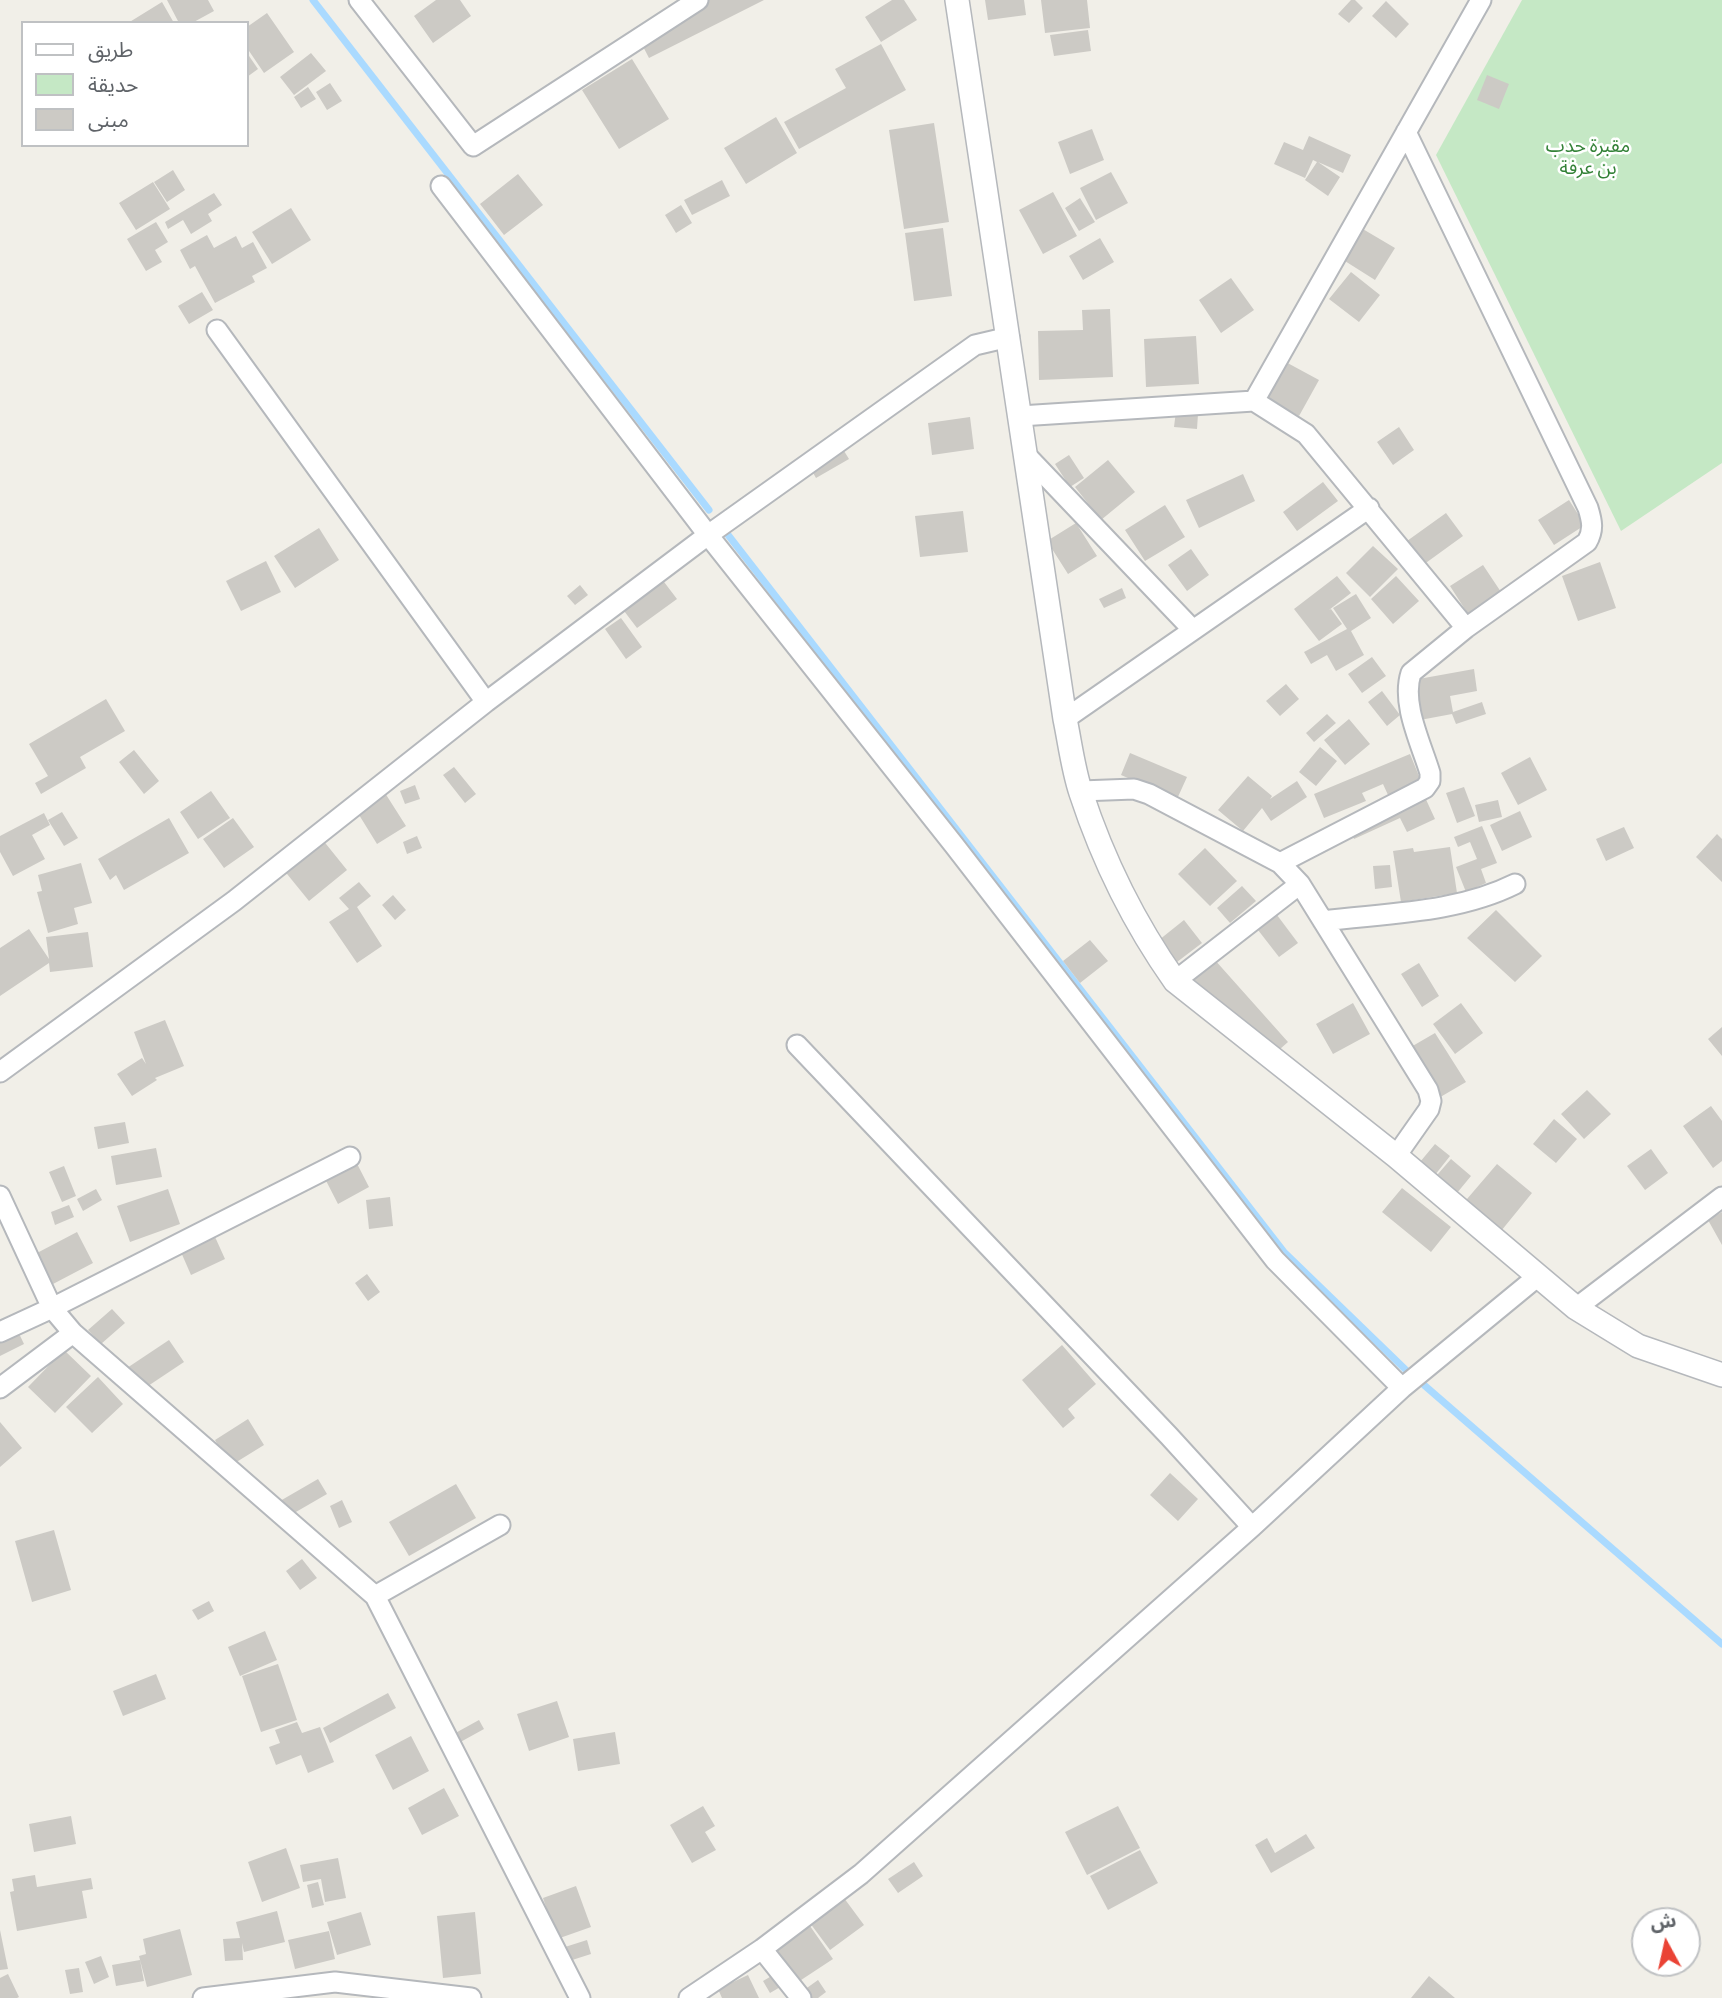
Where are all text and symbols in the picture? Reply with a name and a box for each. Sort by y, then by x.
legend [21,21,248,147]
text: طريق [88,35,133,65]
text: حديقة [88,70,138,100]
text: مبنى [88,105,129,135]
park label: مقبرة حدب بن عرفة [1546,137,1630,181]
north arrow [1631,1907,1701,1977]
text: ش [1649,1908,1678,1938]

